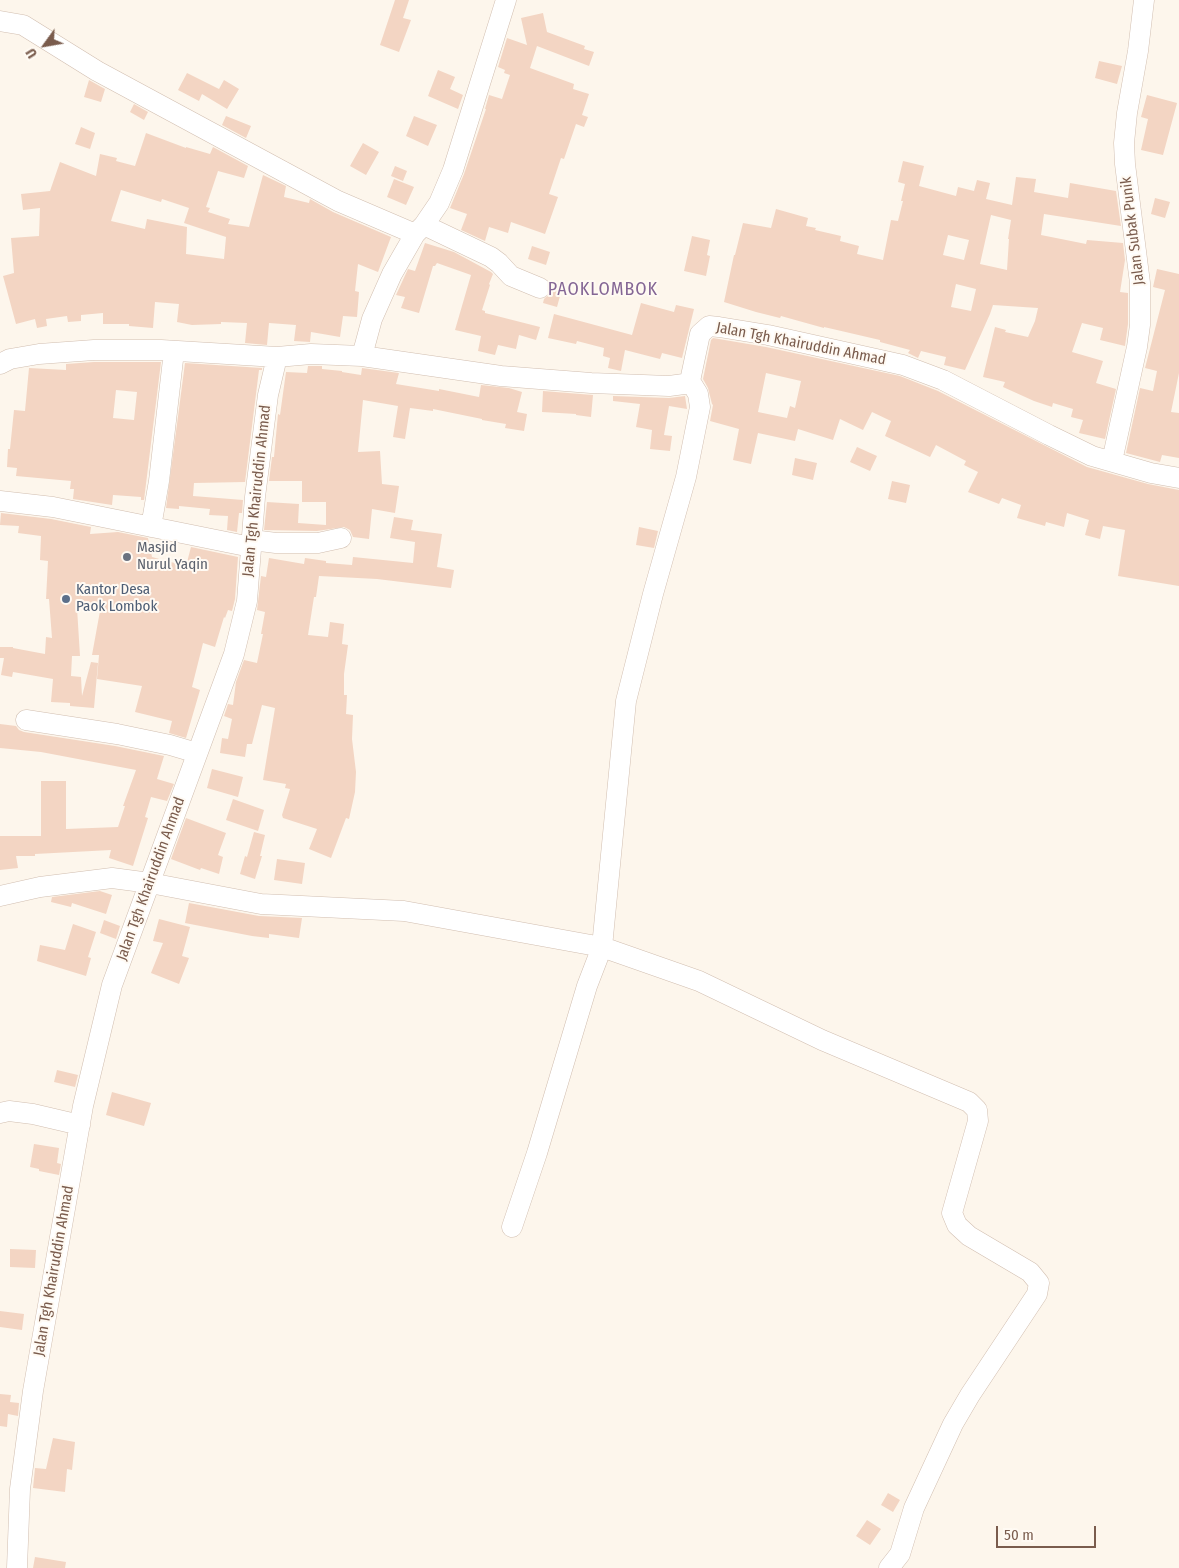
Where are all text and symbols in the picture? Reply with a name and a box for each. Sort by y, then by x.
north arrow [20,20,70,70]
text: U [22,45,41,61]
street label: Jalan Subak Punik [1117,176,1149,286]
district label: PAOKLOMBOK [547,279,659,301]
street label: Jalan Tgh Khairuddin Ahmad [715,319,887,369]
street label: Jalan Tgh Khairuddin Ahmad [239,404,275,578]
place label: Masjid Nurul Yaqin [137,539,208,574]
marker: Masjid Nurul Yaqin [121,551,133,563]
place label: Kantor Desa Paok Lombok [76,581,157,616]
marker: Kantor Desa Paok Lombok [60,593,72,605]
street label: Jalan Tgh Khairuddin Ahmad [113,795,189,963]
street label: Jalan Tgh Khairuddin Ahmad [30,1184,78,1358]
scale bar [999,1516,1099,1548]
text: 50 m [1004,1526,1034,1544]

